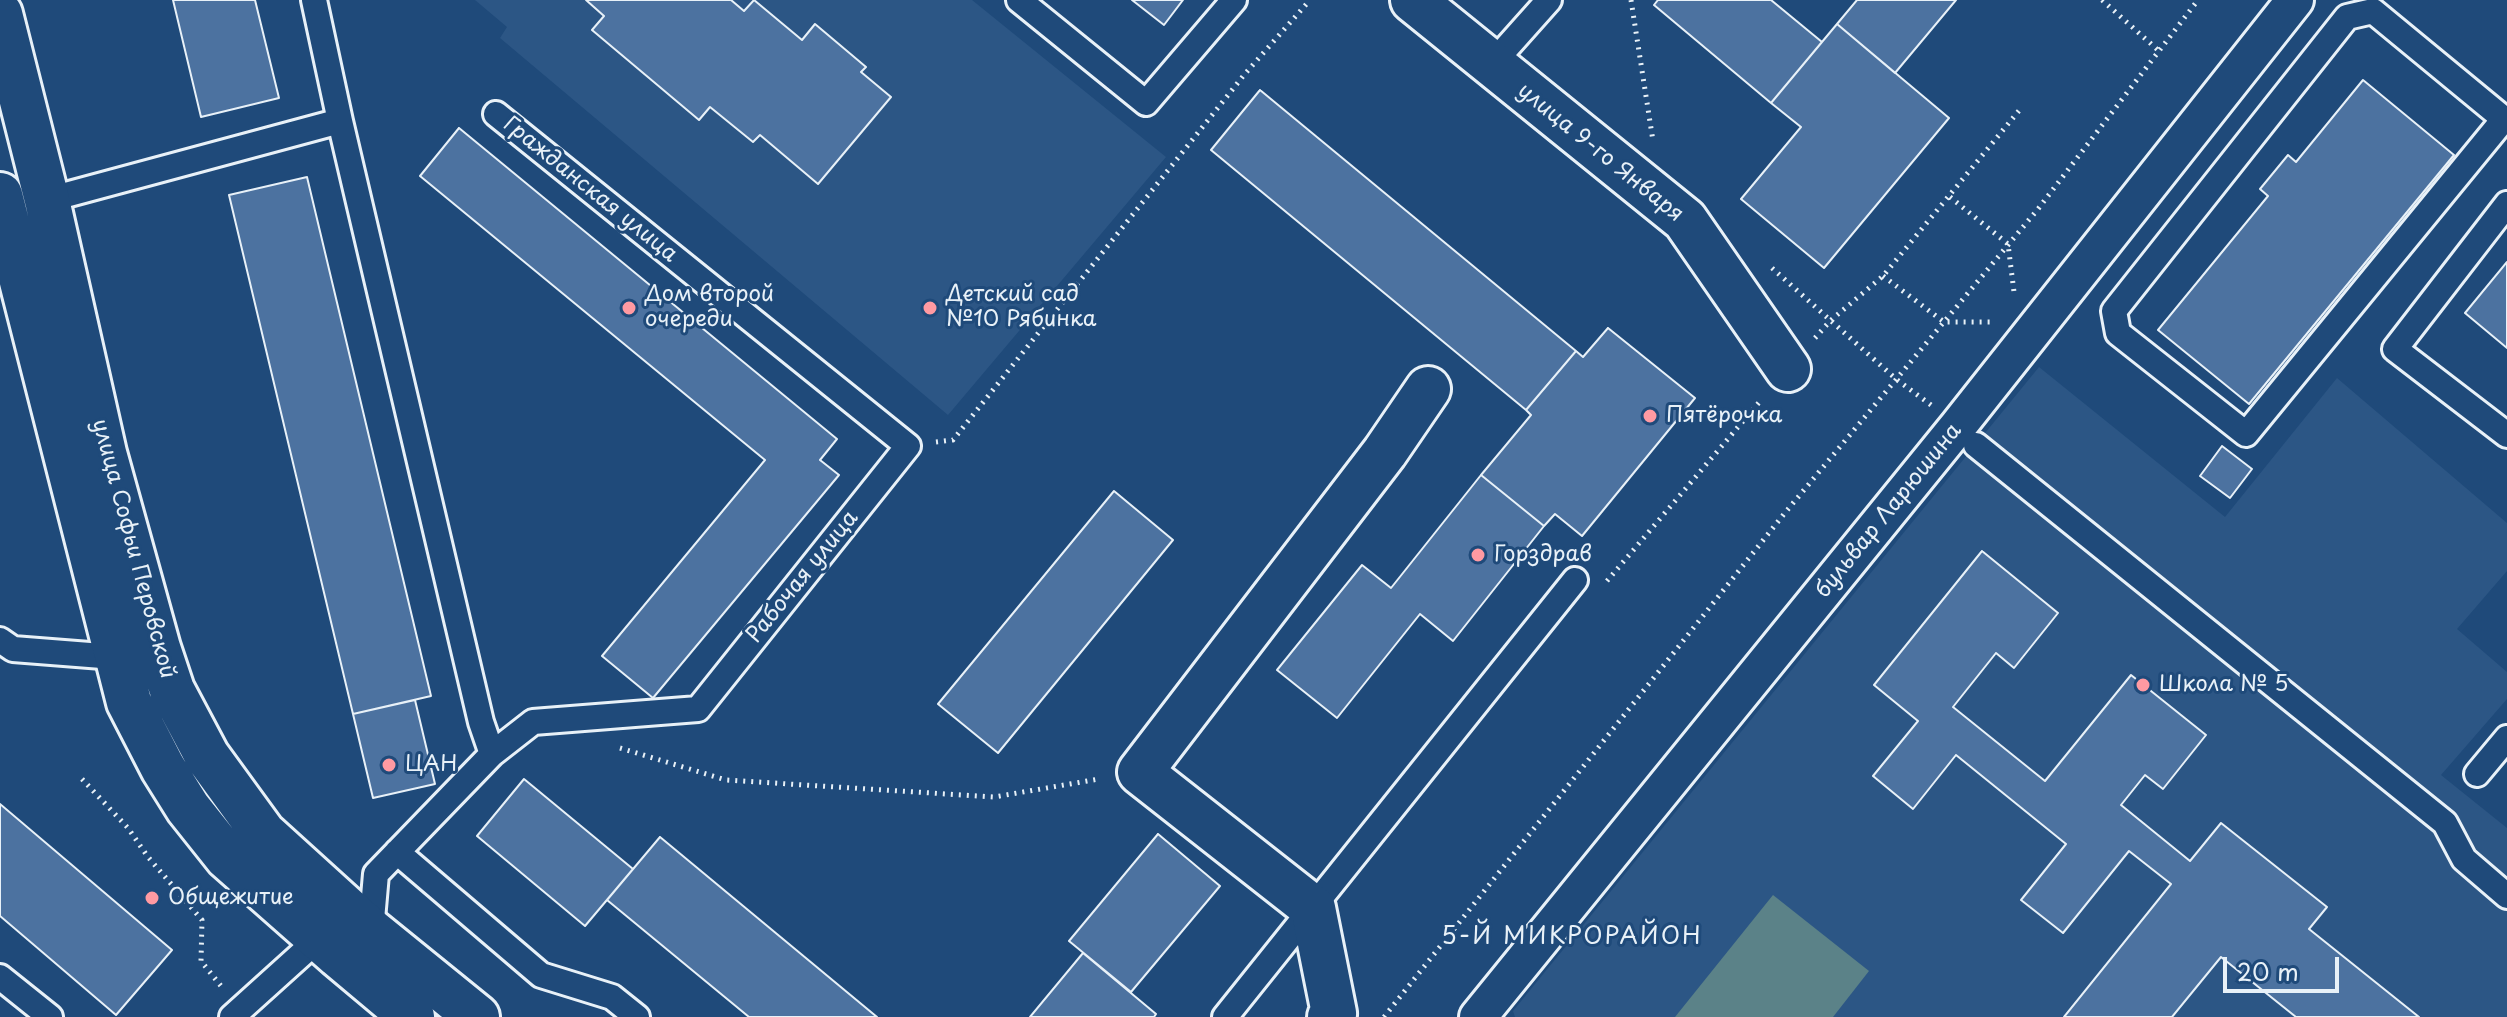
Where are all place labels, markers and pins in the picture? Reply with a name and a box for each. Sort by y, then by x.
place label: Дом второй очереди [645,282,774,334]
place label: Детский сад №10 Рябинка [946,282,1096,334]
marker: Дом второй очереди [620,299,638,317]
marker: Детский сад №10 Рябинка [921,299,939,317]
place label: Пятёрочка [1666,403,1782,429]
marker: Пятёрочка [1641,407,1659,425]
place label: Горздрав [1494,542,1592,568]
marker: Горздрав [1469,546,1487,564]
place label: Школа № 5 [2159,672,2288,698]
marker: Школа № 5 [2134,676,2152,694]
place label: ЦАН [405,752,457,778]
marker: ЦАН [380,756,398,774]
place label: Общежитие [168,885,294,911]
marker: Общежитие [143,889,161,907]

